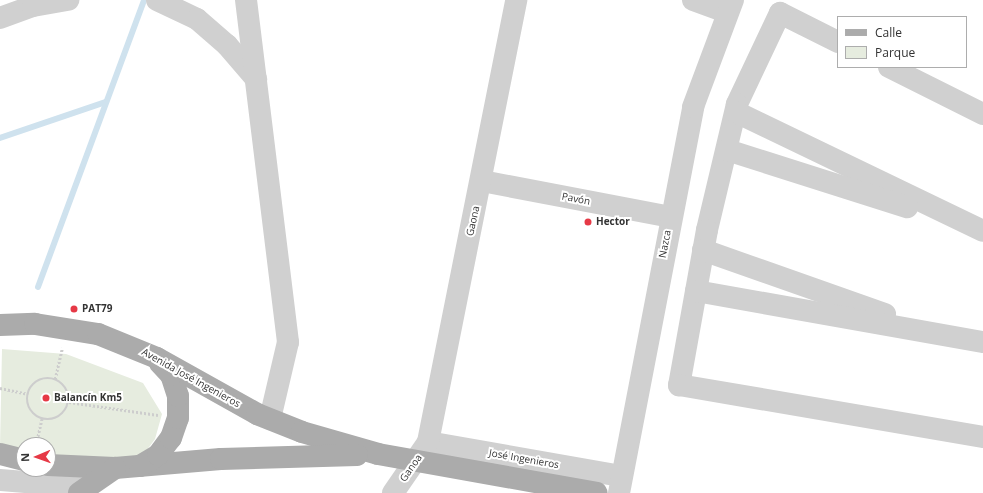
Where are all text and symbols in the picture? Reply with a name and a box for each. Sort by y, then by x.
legend [837,16,967,68]
text: Calle [875,24,902,41]
text: Parque [875,44,915,61]
street label: Pavón [561,190,591,208]
street label: Gaona [464,205,482,237]
place label: Hector [596,216,630,228]
marker: Hector [583,217,593,227]
street label: Nazca [656,229,674,259]
place label: PAT79 [82,303,112,315]
marker: PAT79 [69,304,79,314]
street label: Avenida José Ingenieros [140,346,242,410]
place label: Balancín Km5 [54,392,122,404]
marker: Balancín Km5 [41,393,51,403]
north arrow [16,437,56,477]
street label: José Ingenieros [488,447,560,471]
street label: Ganoa [397,452,425,484]
text: N [17,453,32,462]

